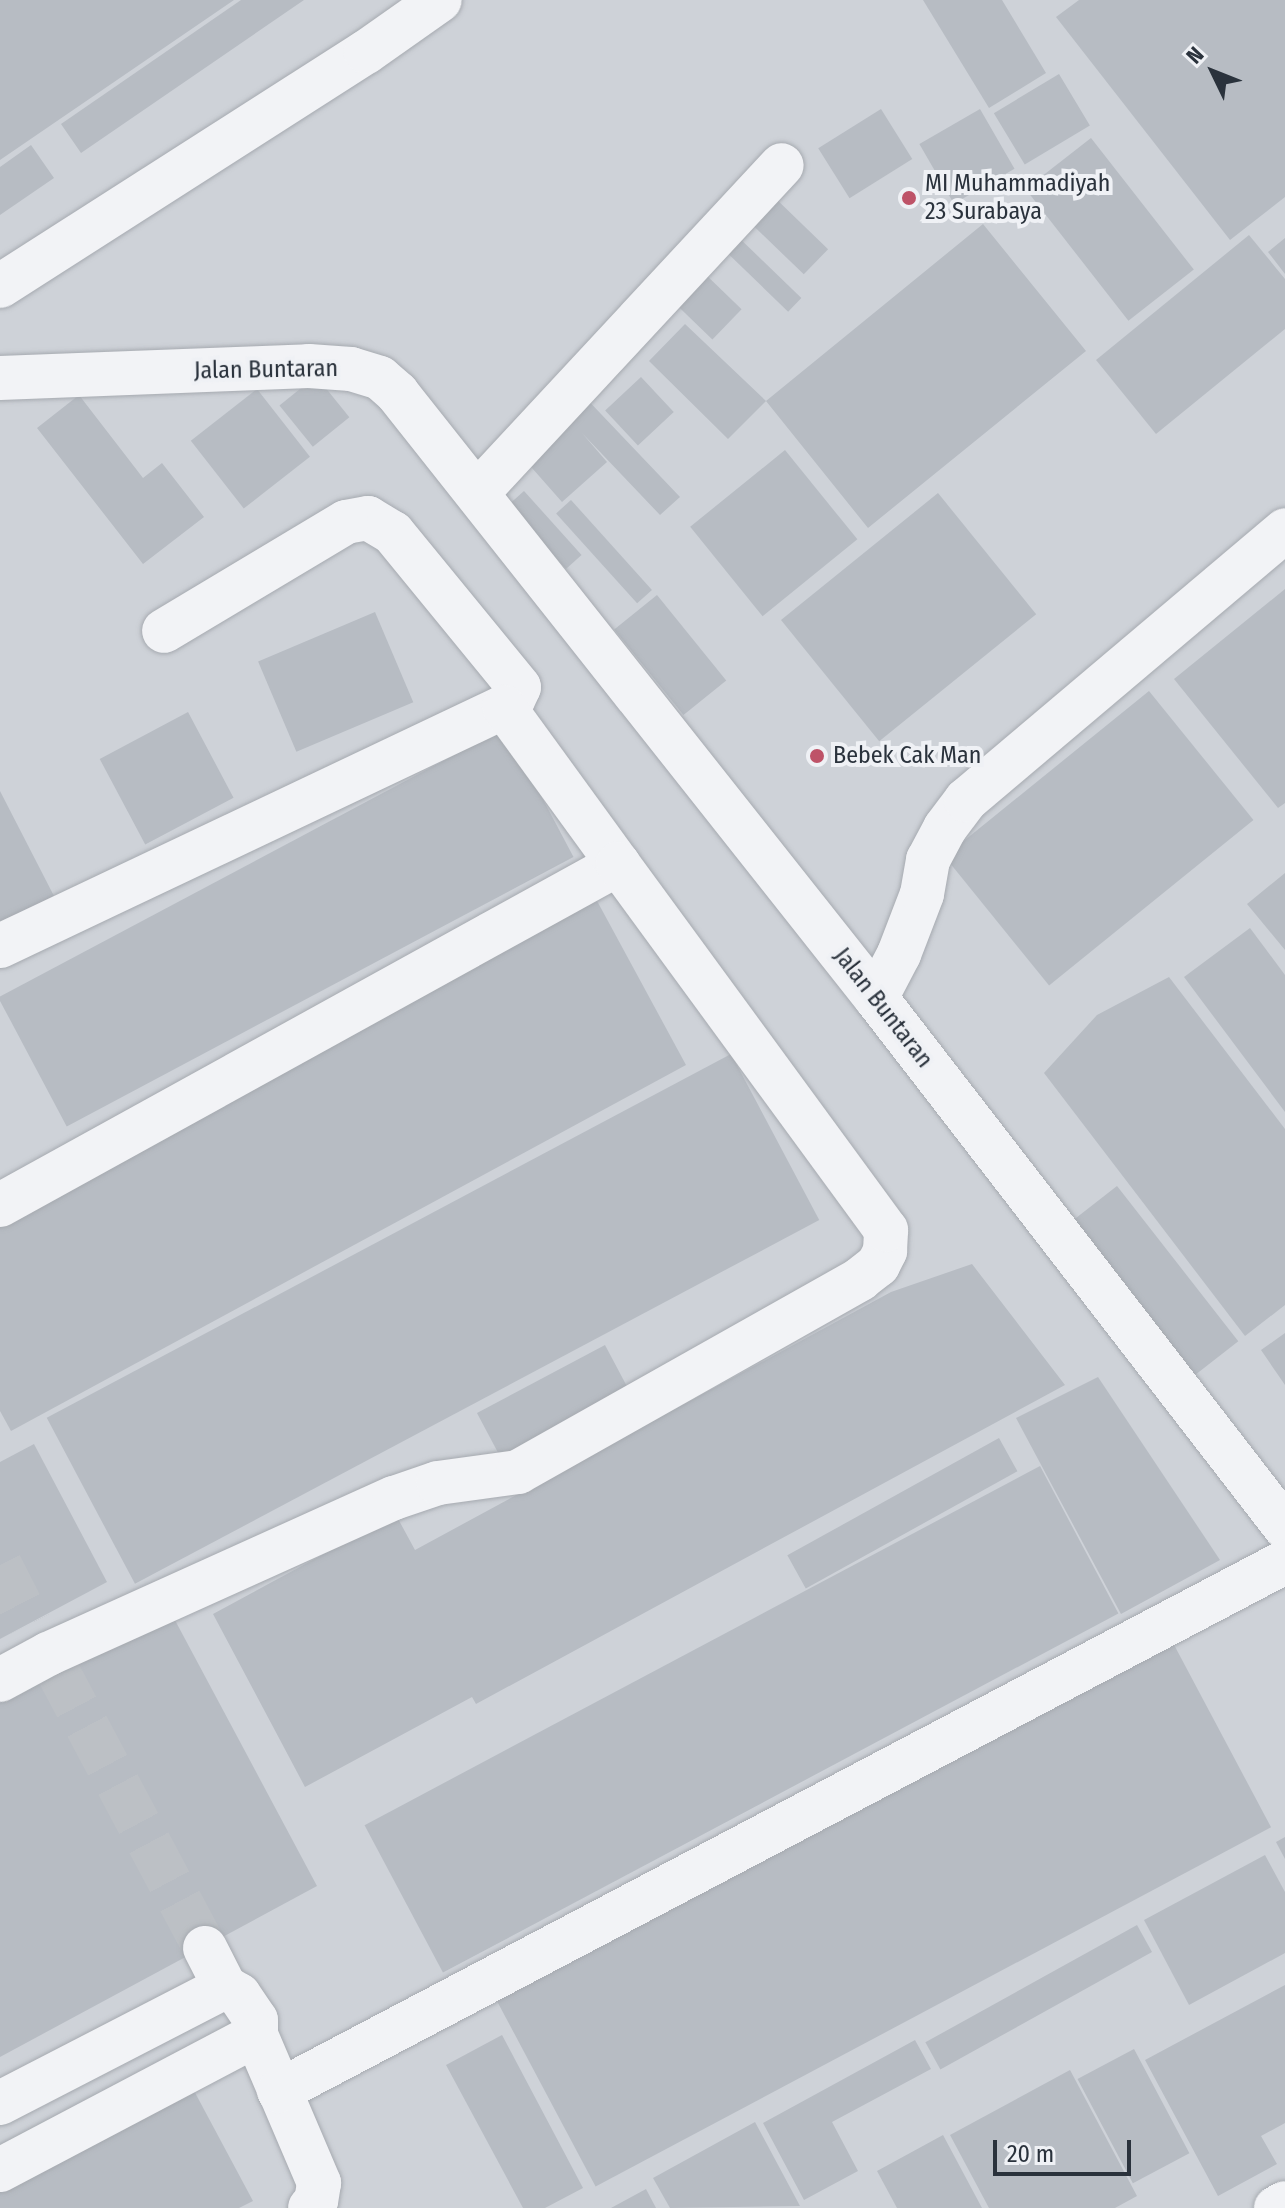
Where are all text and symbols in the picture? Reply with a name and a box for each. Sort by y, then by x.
north arrow [1173,32,1253,112]
text: N [1181,41,1209,69]
place label: MI Muhammadiyah 23 Surabaya [925,170,1110,226]
marker: MI Muhammadiyah 23 Surabaya [900,189,918,207]
street label: Jalan Buntaran [194,354,338,386]
place label: Bebek Cak Man [833,742,981,770]
marker: Bebek Cak Man [808,747,826,765]
street label: Jalan Buntaran [827,942,939,1074]
scale bar [997,2124,1135,2174]
text: 20 m [1007,2140,1054,2168]

